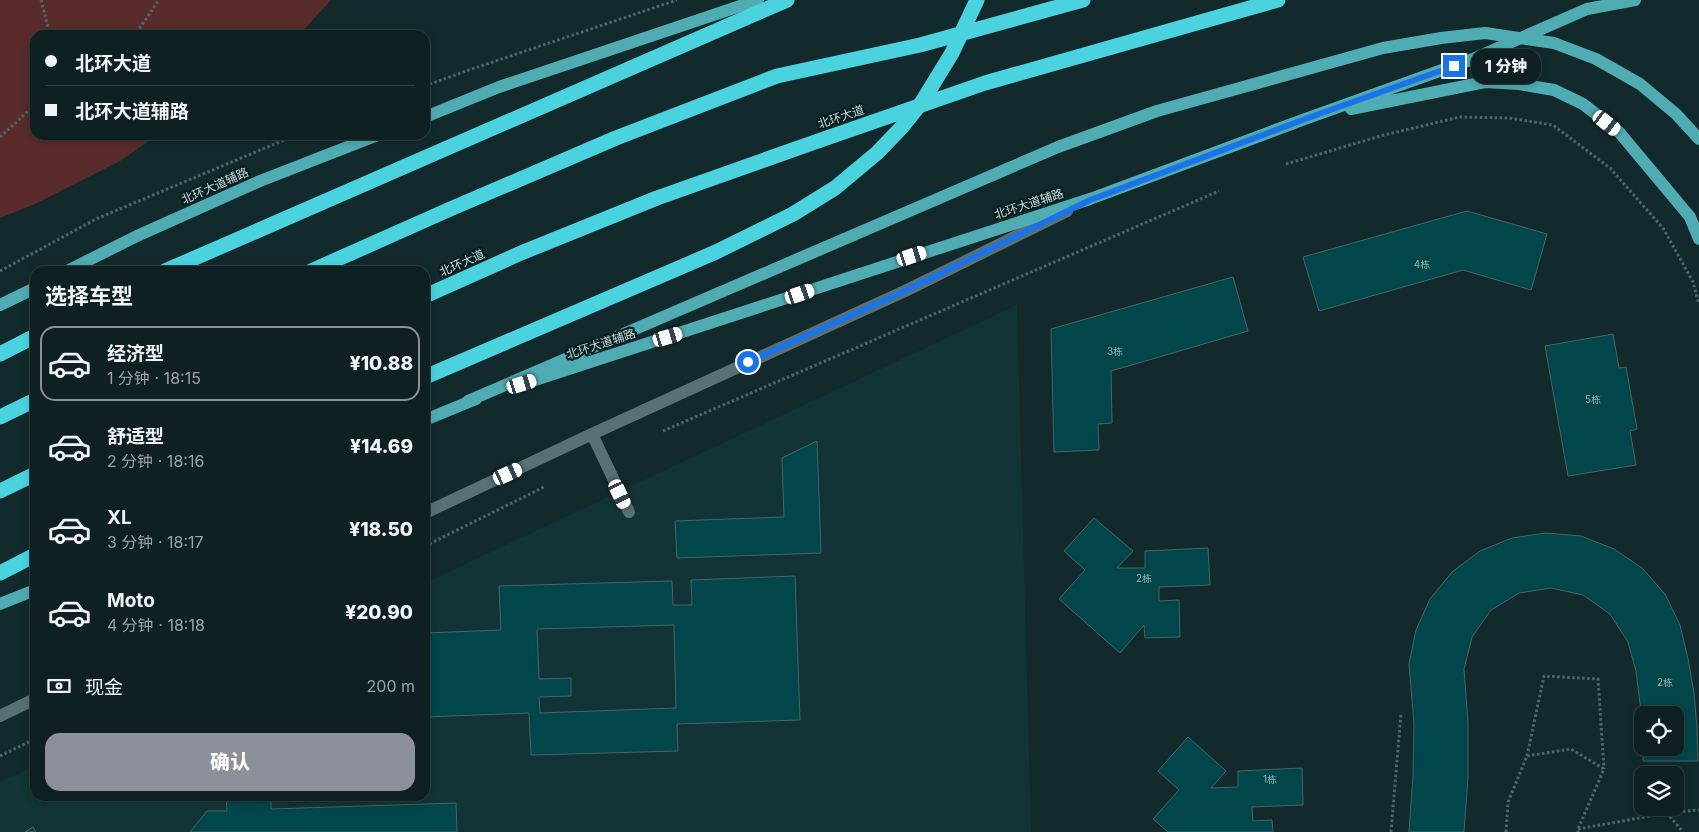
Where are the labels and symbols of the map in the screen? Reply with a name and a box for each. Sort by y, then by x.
callout: 1 分钟 [1472,48,1542,84]
route end [1443,55,1465,77]
street label: 北环大道 [816,102,866,131]
car [1590,108,1623,138]
street label: 北环大道辅路 [179,164,251,207]
street label: 北环大道辅路 [992,185,1065,222]
car [895,244,928,268]
street label: 北环大道 [437,246,487,279]
house number: 4栋 [1414,258,1430,270]
car [783,282,816,306]
street label: 北环大道辅路 [564,325,637,362]
car [651,325,684,349]
house number: 3栋 [1107,345,1123,357]
route start [737,351,759,373]
car [505,372,538,396]
house number: 5栋 [1585,393,1601,405]
car [491,461,524,487]
car [606,477,633,511]
house number: 2栋 [1136,572,1152,584]
house number: 2栋 [1657,676,1673,688]
house number: 1栋 [1263,773,1277,785]

